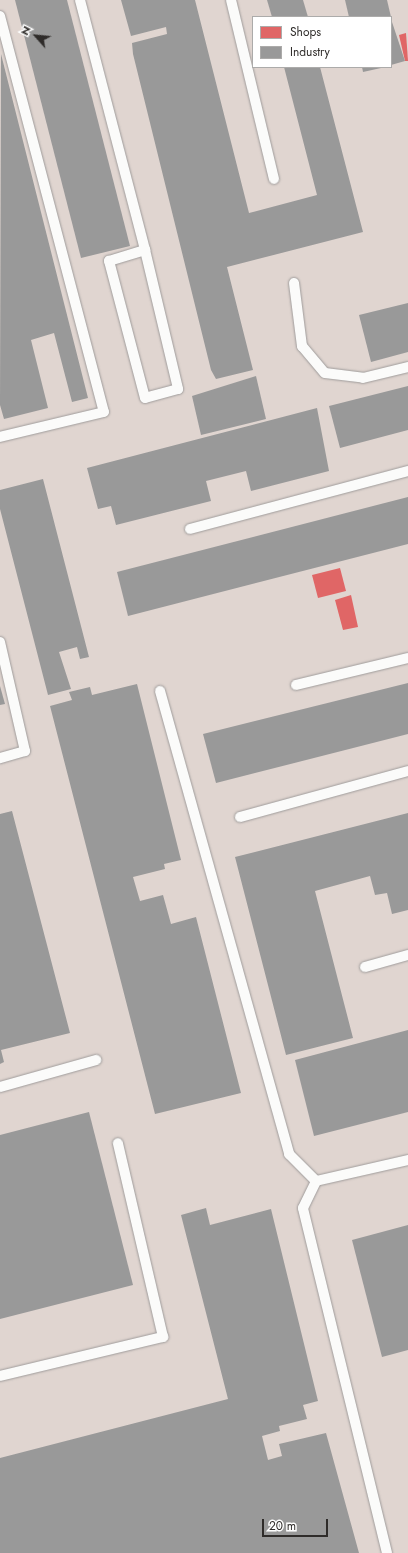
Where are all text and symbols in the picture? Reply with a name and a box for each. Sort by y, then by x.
north arrow [16,16,56,56]
legend [252,16,392,68]
text: N [16,23,34,38]
text: Shops [290,23,321,41]
text: Industry [290,43,330,61]
scale bar [264,1511,330,1537]
text: 20 m [269,1517,296,1535]

